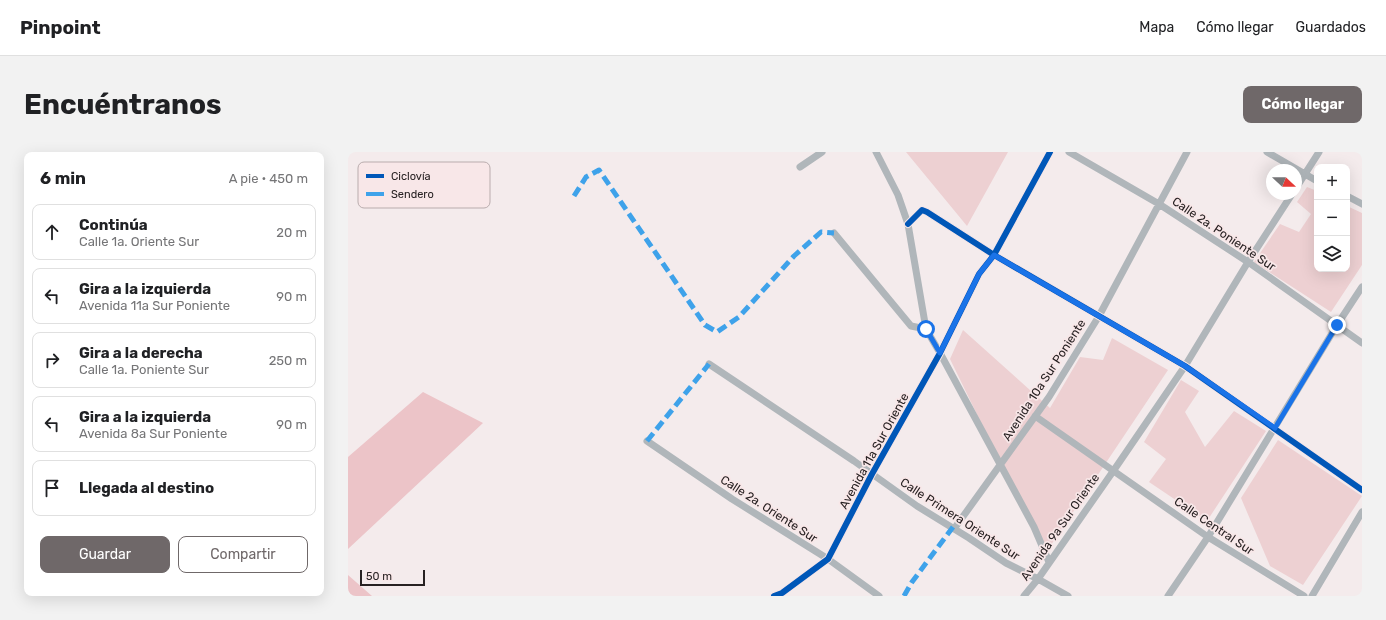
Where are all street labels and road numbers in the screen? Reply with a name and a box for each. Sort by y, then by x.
street label: Calle 2a. Poniente Sur [1170,194,1279,274]
street label: Avenida 10a Sur Poniente [999,316,1089,443]
street label: Avenida 11a Sur Oriente [836,390,912,511]
street label: Avenida 9a Sur Oriente [1018,471,1102,583]
street label: Calle 2a. Oriente Sur [718,472,820,546]
street label: Calle Primera Oriente Sur [898,475,1023,563]
street label: Calle Central Sur [1172,494,1257,558]

